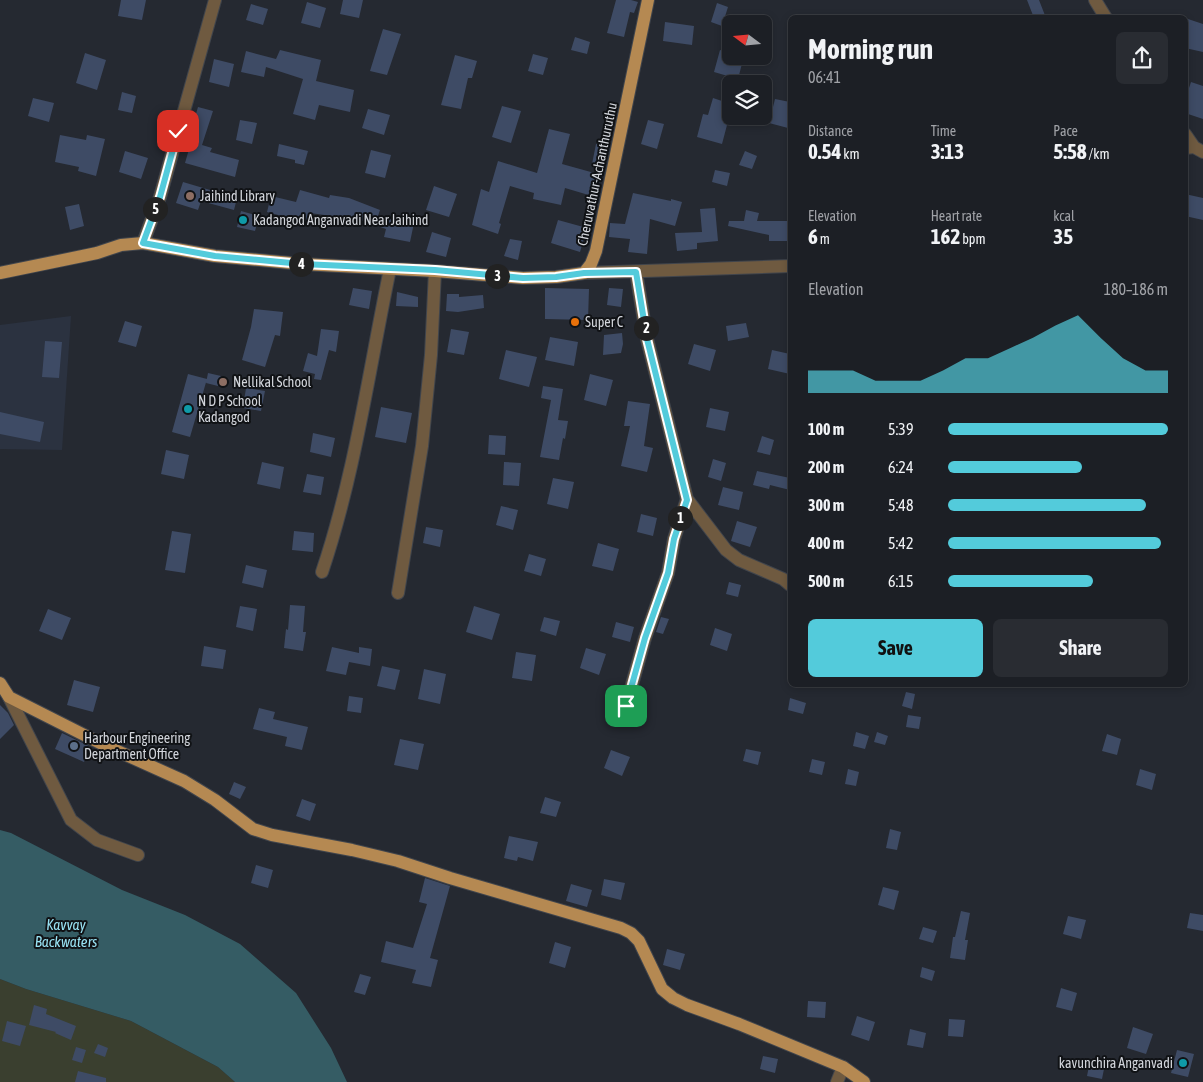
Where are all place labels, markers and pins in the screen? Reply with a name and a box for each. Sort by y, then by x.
pin [157,110,199,152]
place label: Jaihind Library [200,188,275,204]
marker: Jaihind Library [184,190,196,202]
pin: 5 [142,196,168,222]
place label: Kadangod Anganvadi Near Jaihind [253,212,428,228]
marker: Kadangod Anganvadi Near Jaihind [237,214,249,226]
pin: 4 [288,252,314,276]
pin: 3 [484,264,510,288]
place label: Super C [585,314,624,330]
marker: Super C [569,316,581,328]
pin: 2 [634,316,658,340]
place label: Nellikal School [233,374,312,390]
marker: Nellikal School [217,376,229,388]
place label: N D P School Kadangod [198,393,262,425]
marker: N D P School Kadangod [182,403,194,415]
pin: 1 [668,506,692,530]
pin [605,685,647,727]
place label: Harbour Engineering Department Office [84,730,190,762]
marker: Harbour Engineering Department Office [68,740,80,752]
place label: kavunchira Anganvadi [1059,1055,1173,1071]
marker: kavunchira Anganvadi [1177,1057,1189,1069]

